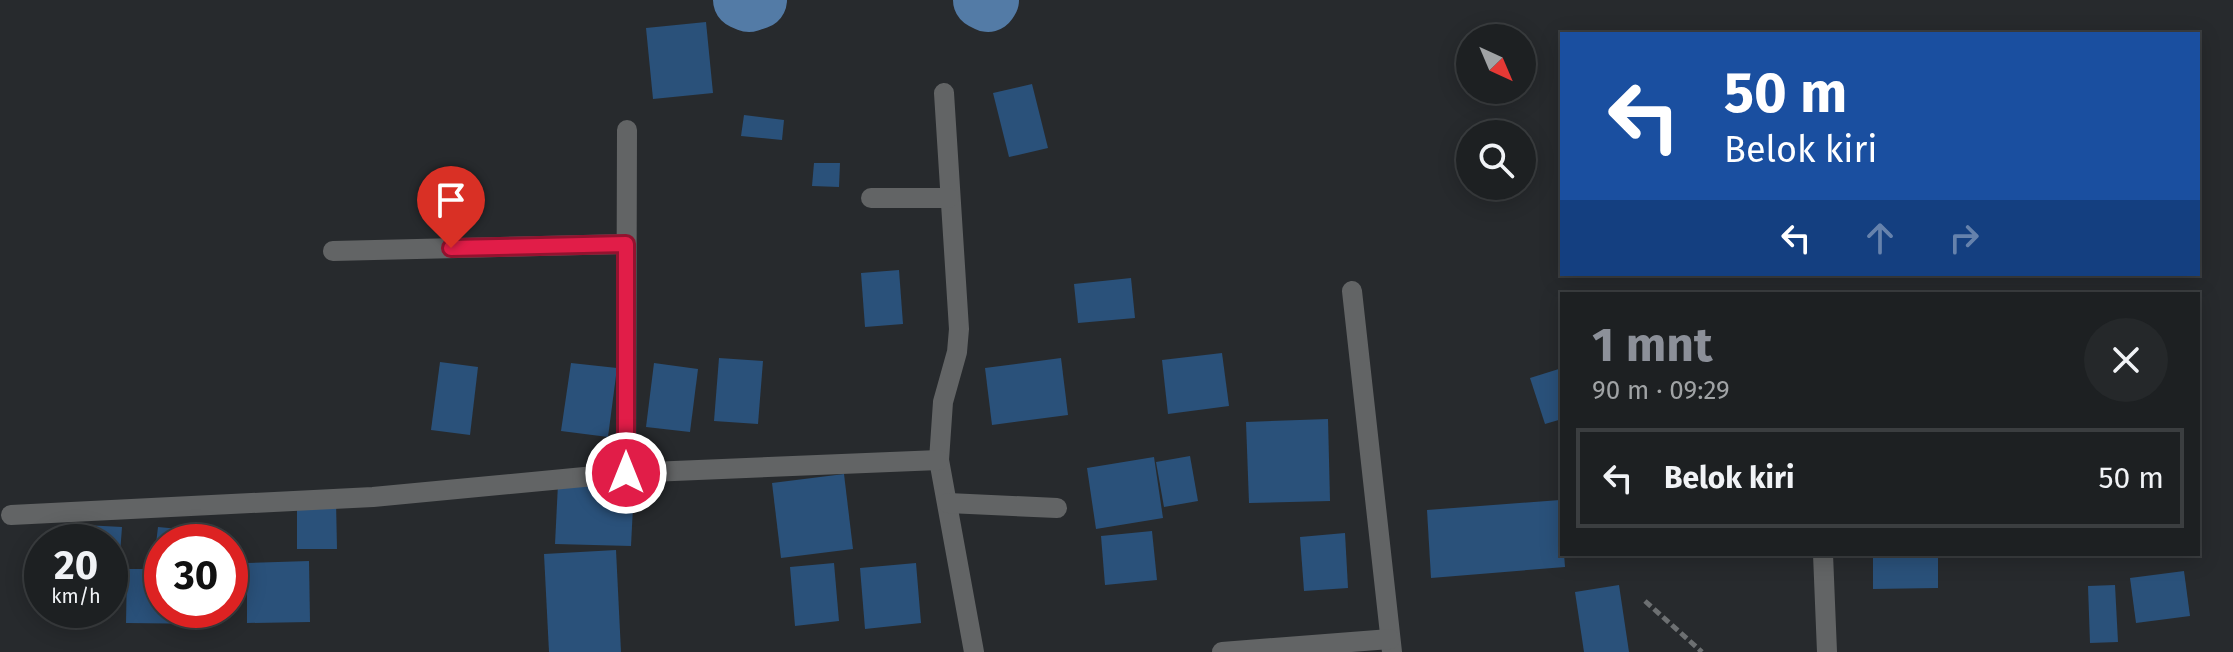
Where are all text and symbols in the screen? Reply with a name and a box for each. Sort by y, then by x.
north arrow [1456,24,1536,104]
map controls [1456,24,1536,200]
text: 50 m [1724,60,1847,127]
icon: left [1592,64,1696,168]
button: search [1456,120,1536,200]
text: Belok kiri [1724,128,1878,172]
pin [417,166,485,248]
icon: arrive [429,178,473,222]
icon: left [1774,216,1818,260]
icon: ahead [1858,216,1902,260]
icon: right [1942,216,1986,260]
text: 1 mnt [1592,316,1712,374]
button: close [2084,318,2168,402]
text: 90 m · 09:29 [1592,375,1730,406]
position arrow [584,431,668,515]
icon: left [1596,456,1640,500]
text: Belok kiri [1664,460,1795,496]
text: 50 m [2099,460,2164,496]
speed limit sign: 30 [144,524,248,628]
text: 20 [54,542,98,590]
text: km/h [51,584,101,608]

